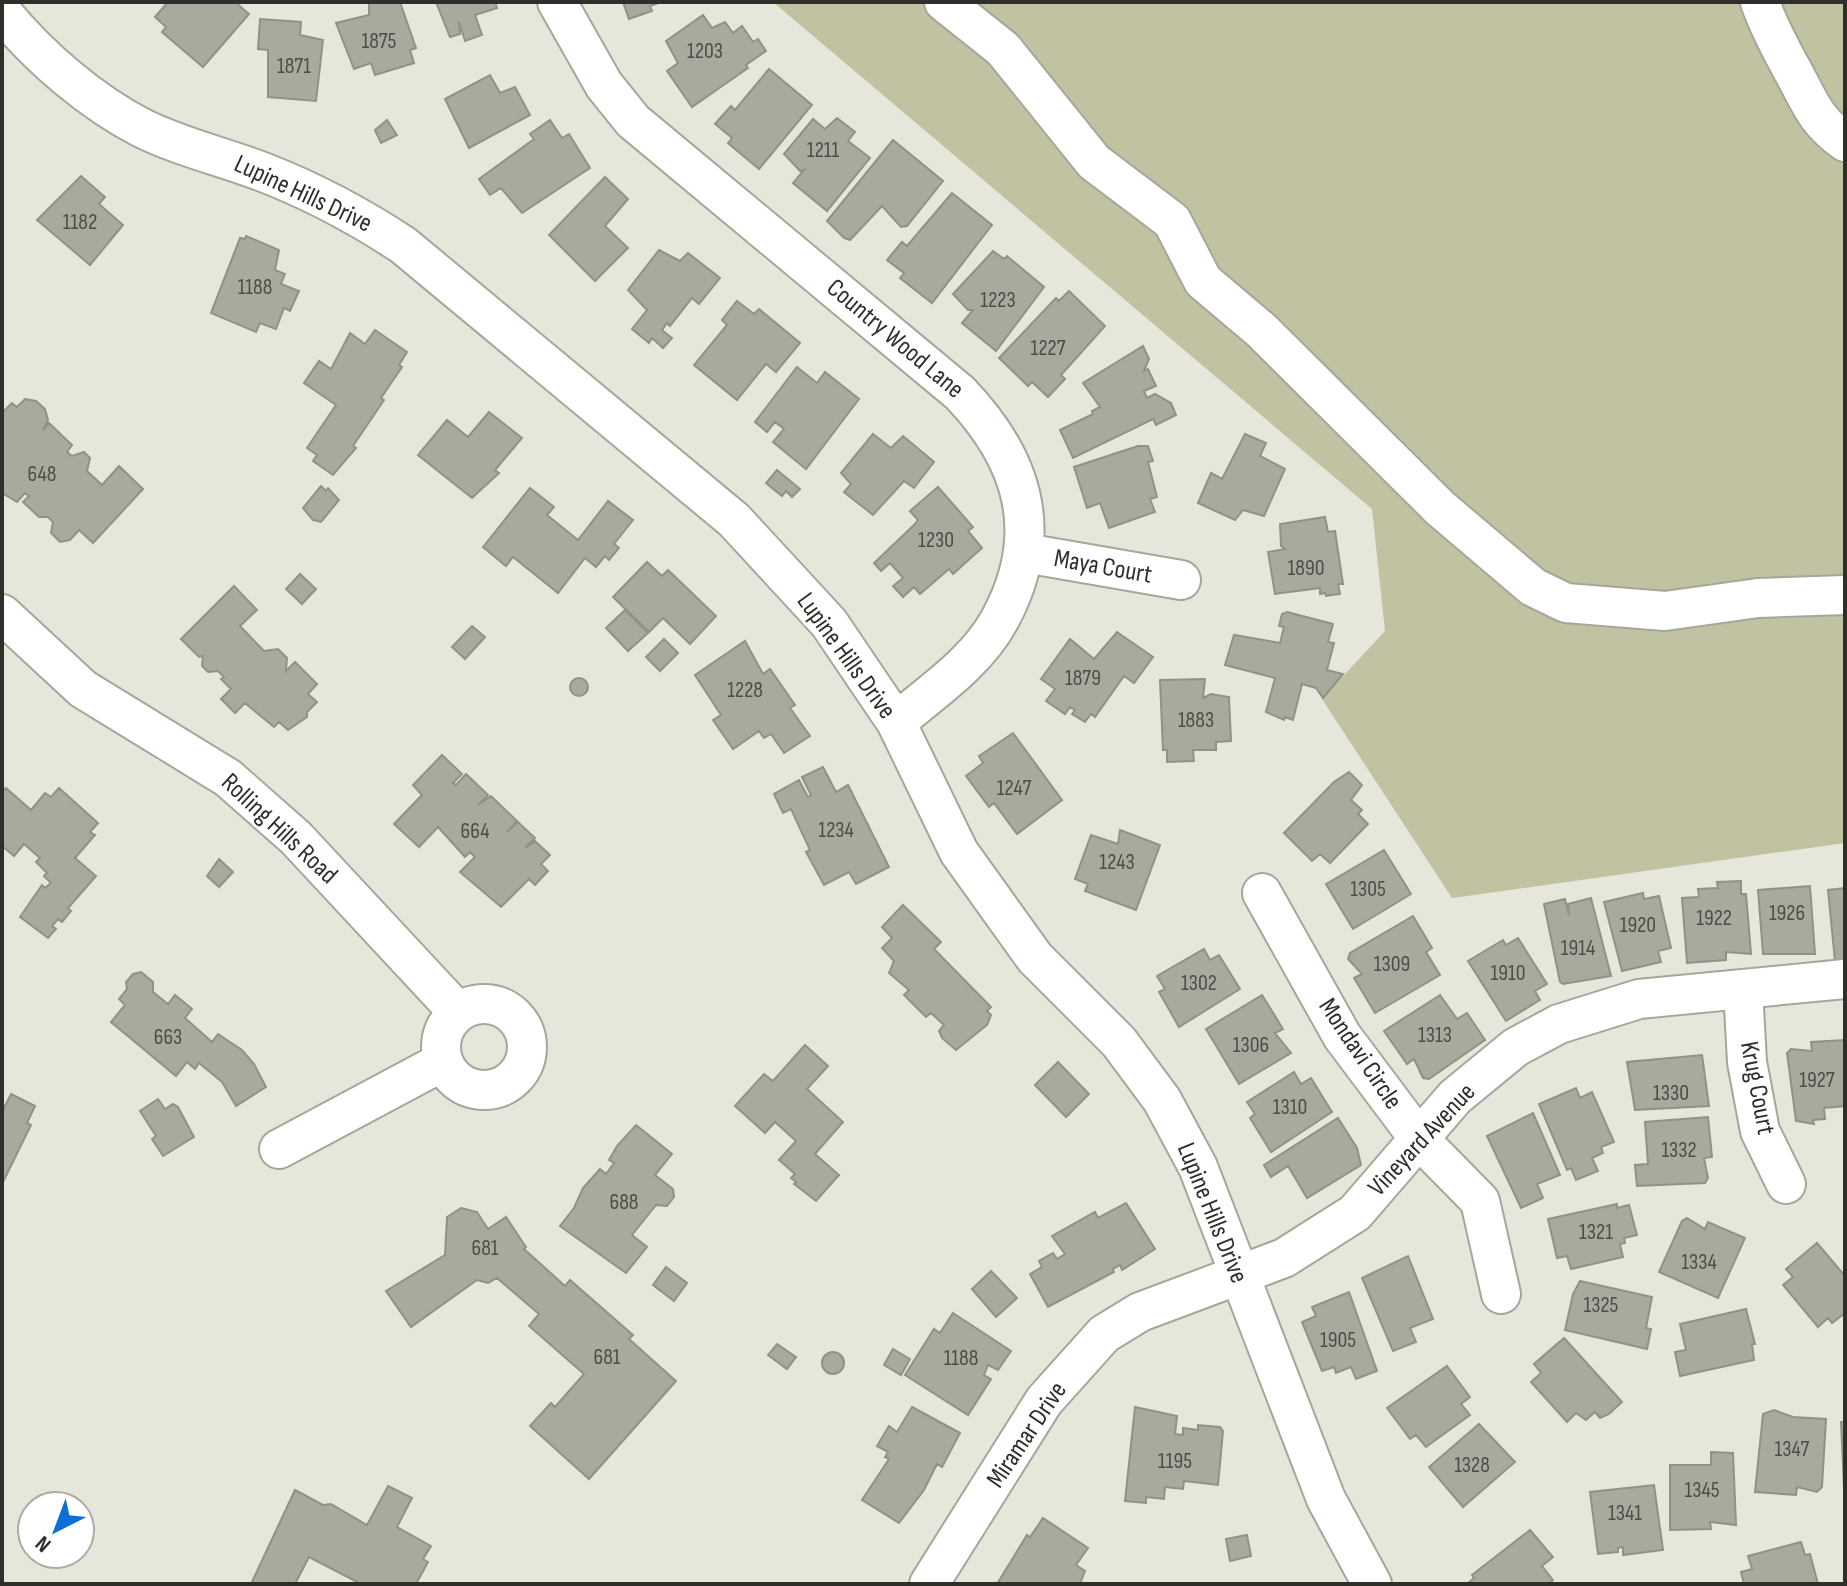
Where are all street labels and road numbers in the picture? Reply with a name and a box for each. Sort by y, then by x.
street label: Lupine Hills Drive [229,149,377,239]
street label: Country Wood Lane [820,273,970,405]
street label: Maya Court [1052,543,1154,591]
street label: Lupine Hills Drive [790,587,902,725]
street label: Rolling Hills Road [214,767,344,891]
street label: Mondavi Circle [1312,993,1408,1115]
street label: Krug Court [1733,1039,1781,1137]
street label: Vineyard Avenue [1362,1077,1482,1203]
street label: Lupine Hills Drive [1170,1138,1254,1288]
street label: Miramar Drive [980,1376,1074,1494]

